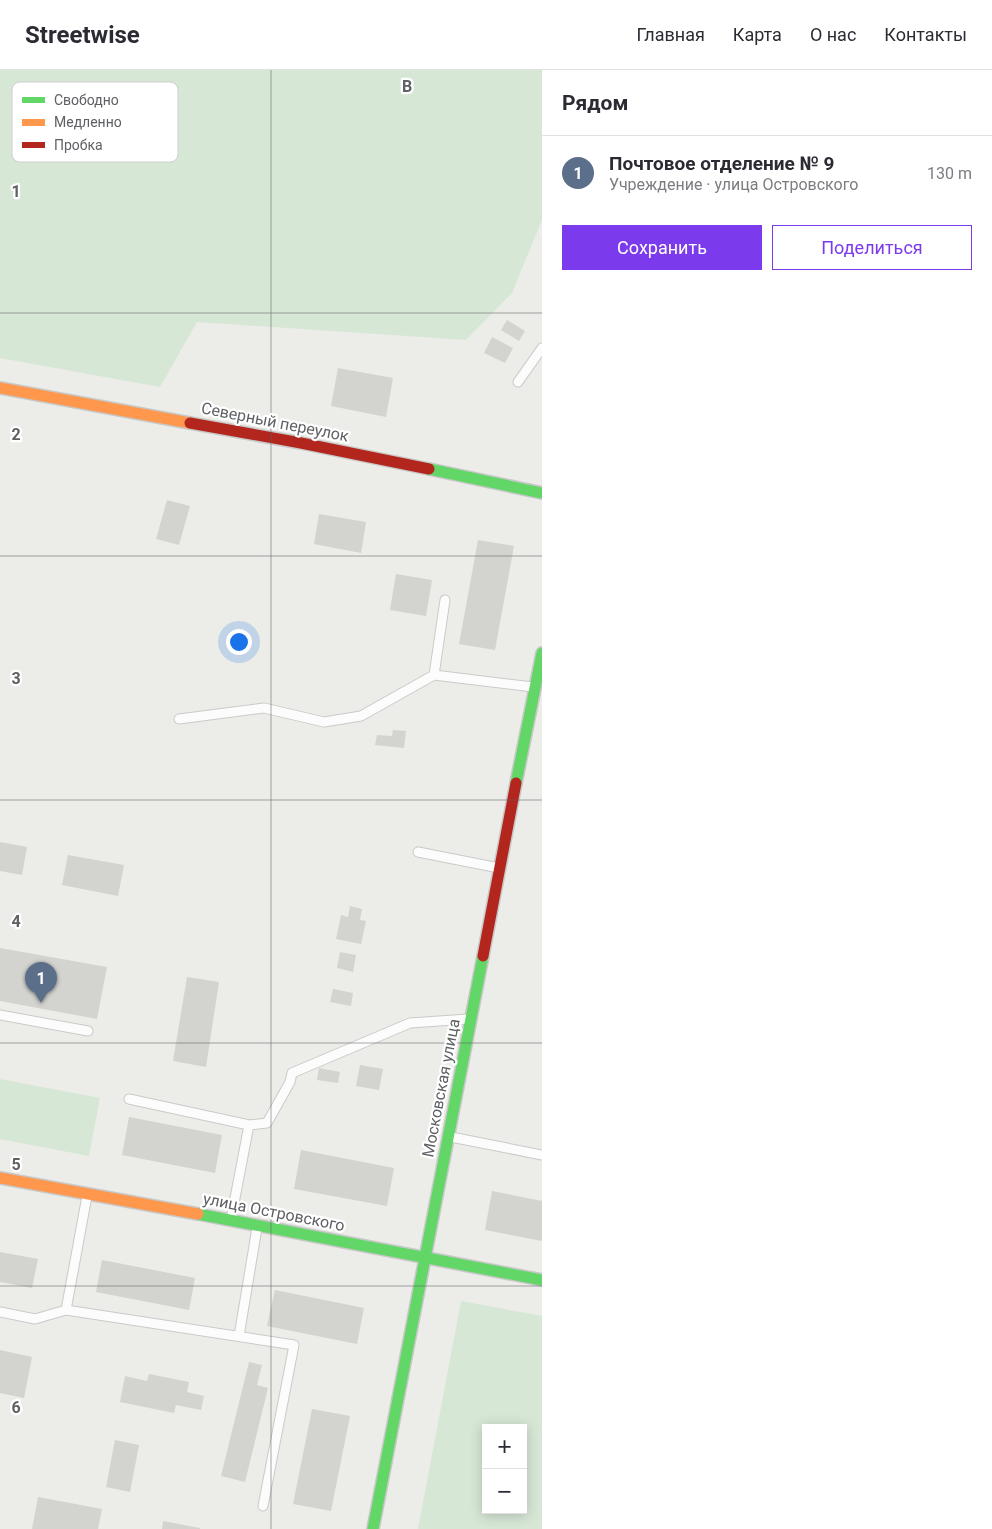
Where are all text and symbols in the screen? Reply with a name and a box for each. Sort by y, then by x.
text: Streetwise [25,21,140,49]
text: Главная [636,24,705,45]
text: Карта [733,24,782,45]
text: О нас [810,24,856,45]
text: Контакты [884,24,967,45]
text: B [402,77,412,96]
legend [12,82,178,162]
text: Рядом [562,91,628,115]
text: Свободно [54,92,119,108]
text: Медленно [54,114,122,130]
text: Пробка [54,137,103,153]
text: Почтовое отделение № 9 [609,152,834,175]
text: 1 [573,164,583,183]
text: 130 m [927,164,972,183]
text: Учреждение · улица Островского [609,175,858,194]
text: 1 [11,182,21,201]
button: Сохранить [562,225,762,270]
button: Поделиться [772,225,972,270]
street label: Северный переулок [200,398,351,446]
text: 2 [11,425,21,444]
your location [226,629,252,655]
text: 3 [11,669,21,688]
text: 4 [11,912,21,931]
pin: 1 [25,962,57,1003]
street label: Московская улица [418,1017,464,1159]
text: 5 [11,1155,21,1174]
street label: улица Островского [202,1189,346,1235]
text: 6 [11,1398,21,1417]
map controls [482,1424,527,1514]
button: + [482,1424,527,1469]
button: − [482,1469,527,1514]

